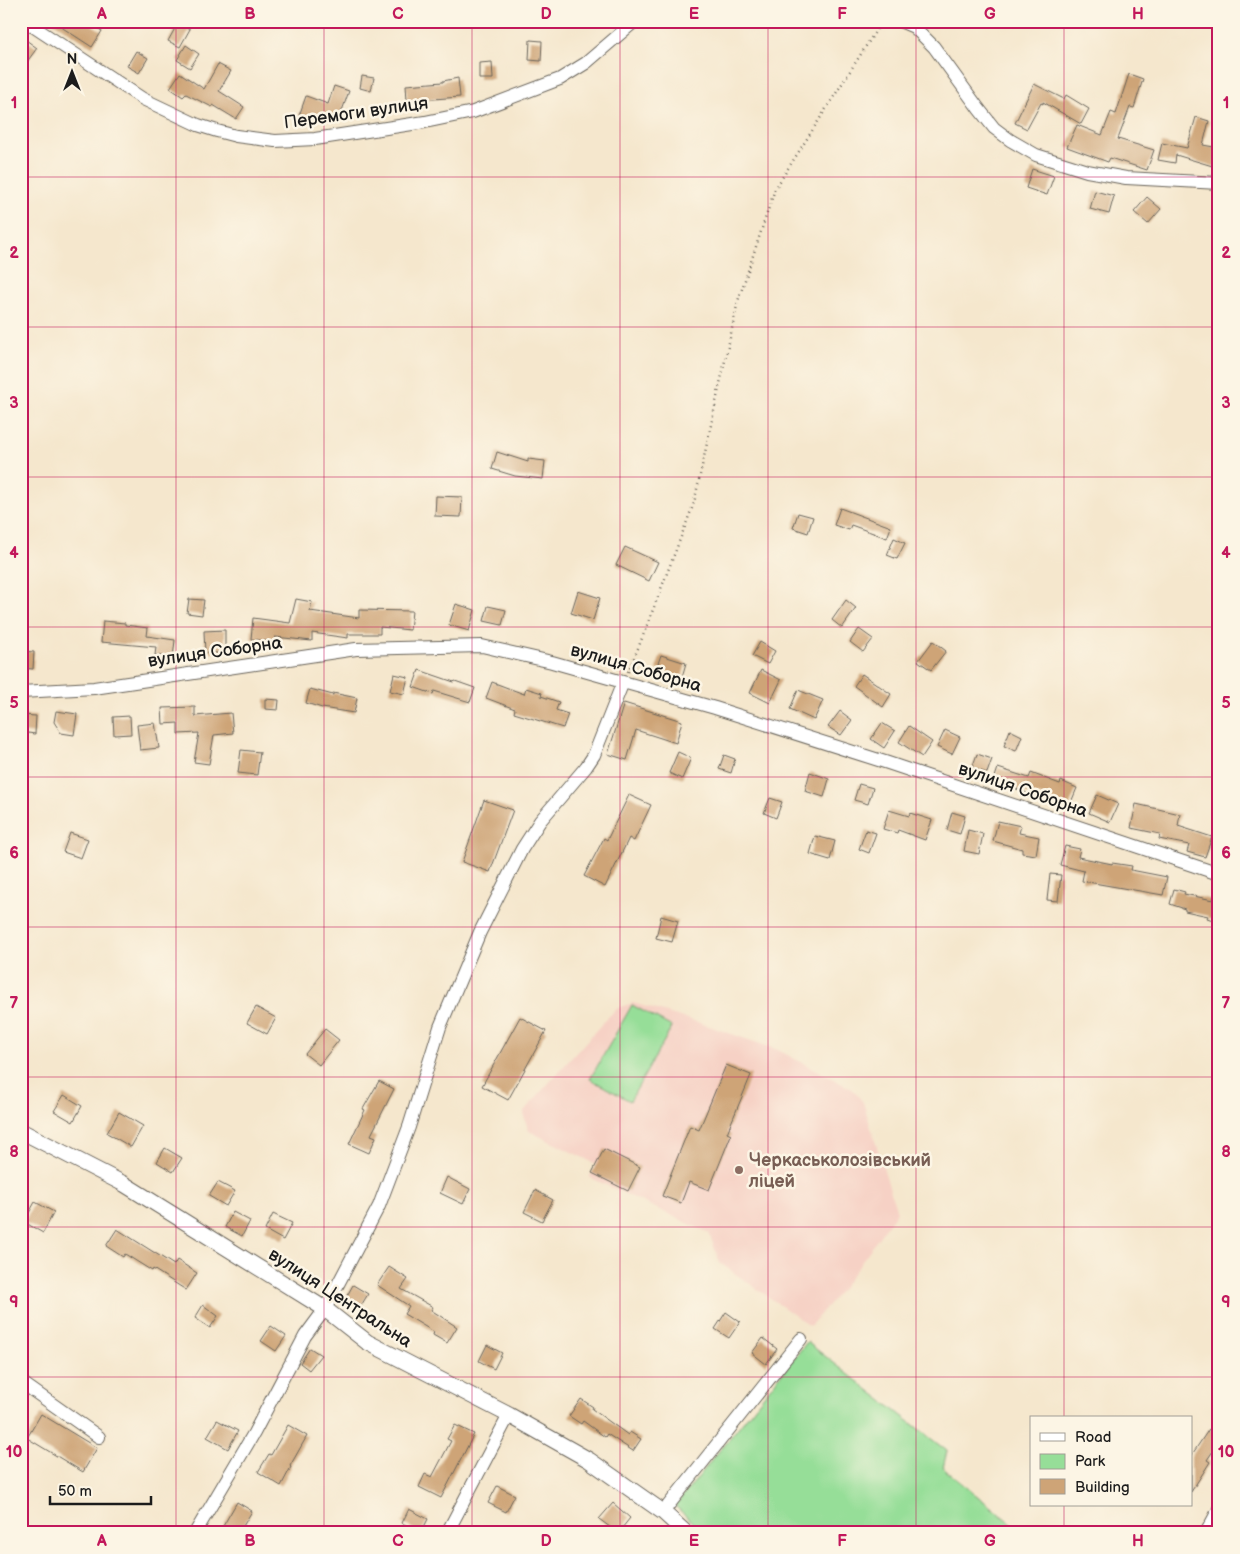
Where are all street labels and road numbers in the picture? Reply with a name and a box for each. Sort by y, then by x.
street label: Перемоги вулиця [283,92,429,134]
street label: вулиця Соборна [147,632,284,672]
street label: вулиця Соборна [568,639,704,697]
street label: вулиця Соборна [956,758,1091,822]
street label: вулиця Центральна [264,1244,416,1352]

